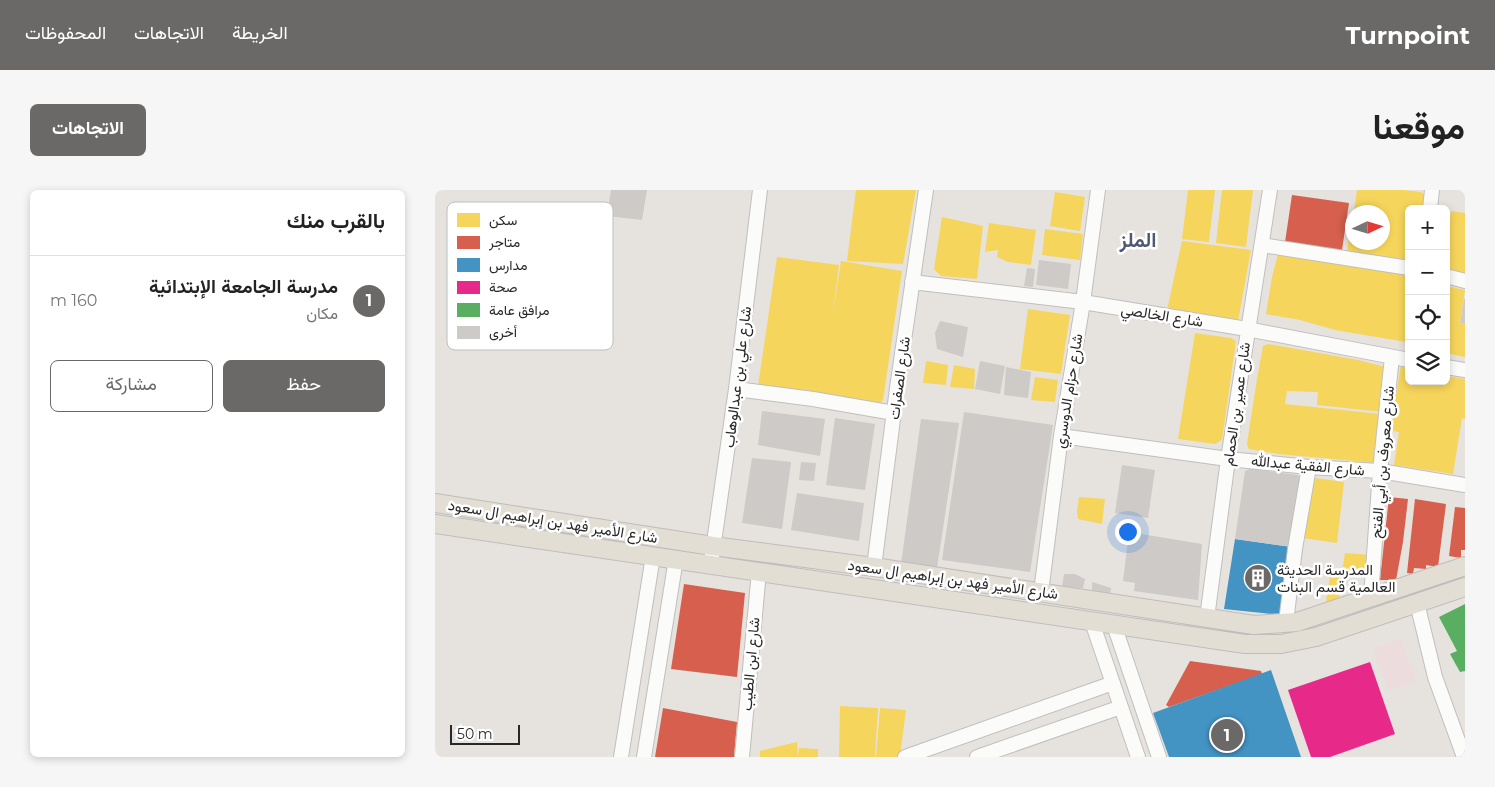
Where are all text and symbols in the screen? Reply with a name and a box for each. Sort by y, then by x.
text: Turnpoint [1346,21,1470,50]
text: المحفوظات [25,22,106,44]
text: الاتجاهات [134,22,204,44]
text: الخريطة [232,22,288,44]
button: الاتجاهات [30,104,146,156]
text: موقعنا [1372,105,1465,148]
legend [447,202,613,350]
north arrow [1345,205,1390,250]
map controls [1405,205,1450,385]
button: + [1405,205,1450,250]
text: بالقرب منك [287,208,385,233]
text: سكن [489,211,517,229]
district label: الملز [1119,228,1156,253]
text: متاجر [488,233,520,251]
button: − [1405,250,1450,295]
text: مدارس [489,256,527,274]
text: مدرسة الجامعة الإبتدائية [149,275,338,298]
text: صحة [489,278,518,296]
text: 160 m [50,291,97,310]
text: 1 [366,291,372,310]
button: locate [1405,295,1450,340]
street label: شارع الخالصي [1119,299,1205,335]
text: مرافق عامة [489,301,550,319]
text: مكان [306,304,338,323]
street label: شارع علي بن عبدالوهاب [719,305,759,449]
text: أخرى [489,323,517,341]
street label: شارع حزام الدوسري [1050,332,1090,450]
street label: شارع الصفرات [884,335,916,421]
button: layers [1405,340,1450,385]
street label: شارع عمير بن الحمام [1218,341,1256,467]
button: مشاركة [50,360,213,412]
button: حفظ [223,360,385,412]
street label: شارع معروف بن أبي الفتح [1366,385,1402,539]
street label: شارع الفقية عبدالله [1250,451,1366,481]
street label: شارع الأمير فهد بن إبراهيم ال سعود [447,495,659,549]
your location [1115,519,1141,545]
street label: شارع الأمير فهد بن إبراهيم ال سعود [846,555,1059,605]
place label: المدرسة الحديثة العالمية قسم البنات [1277,560,1395,597]
building icon: المدرسة الحديثة العالمية قسم البنات [1243,563,1273,593]
street label: شارع ابن الطيب [736,616,766,712]
pin: 1 [1211,716,1243,754]
scale bar [450,722,520,745]
text: 50 m [457,725,493,743]

